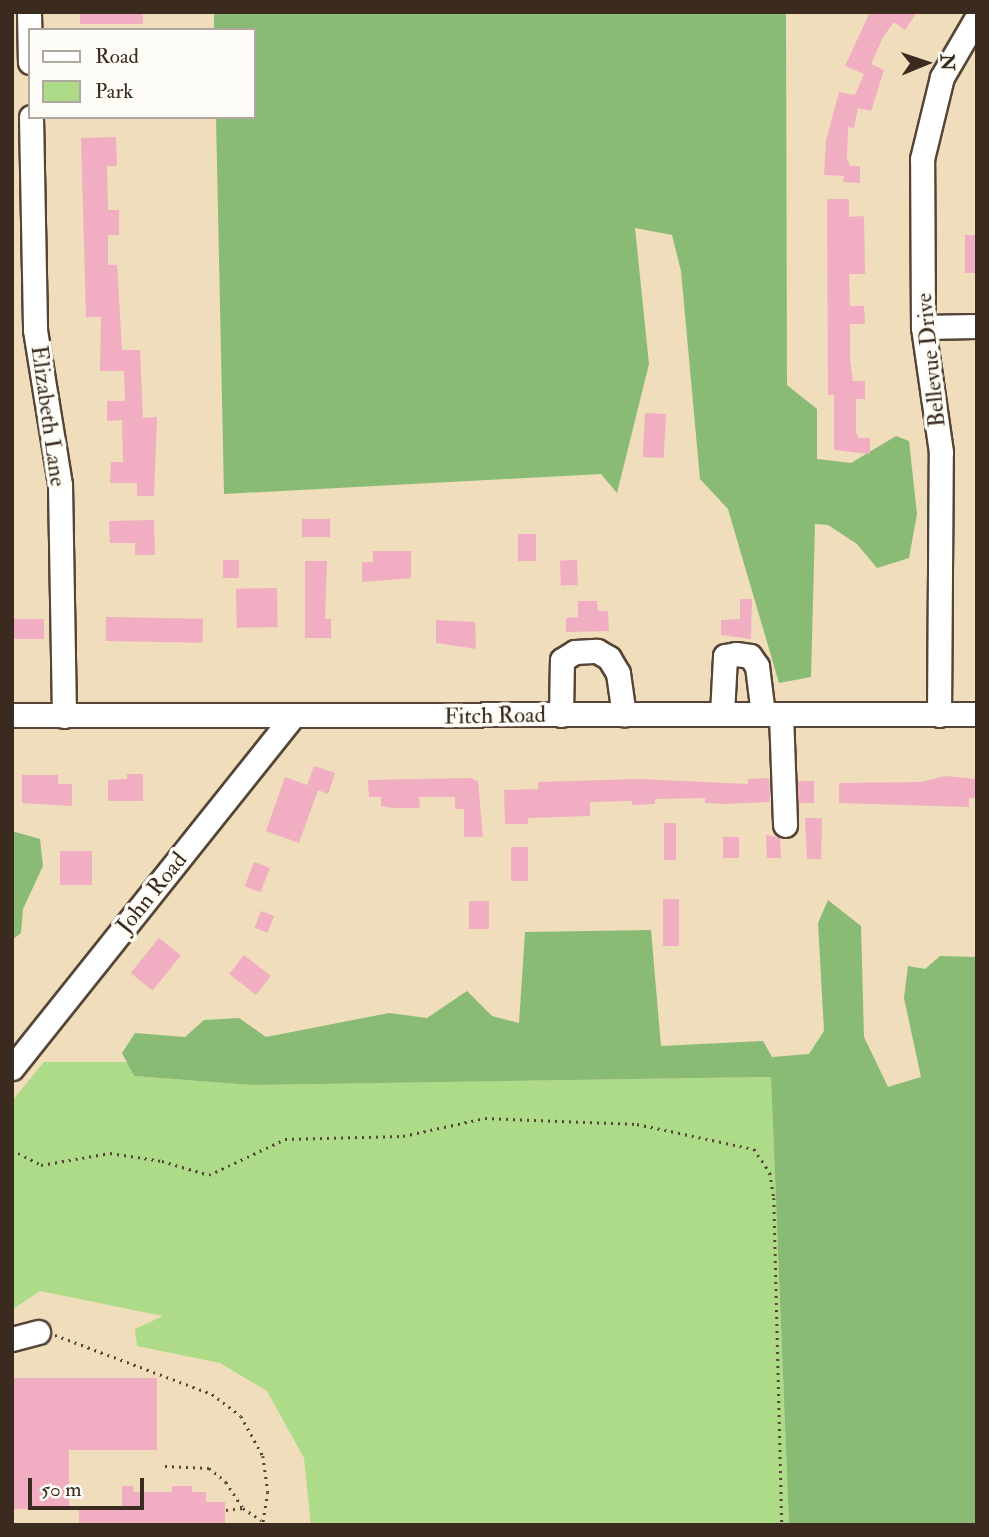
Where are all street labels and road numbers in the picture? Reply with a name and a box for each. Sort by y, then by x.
street label: Bellevue Drive [910,291,952,429]
street label: Elizabeth Lane [24,344,72,488]
street label: Fitch Road [444,701,546,731]
street label: John Road [111,847,193,939]

